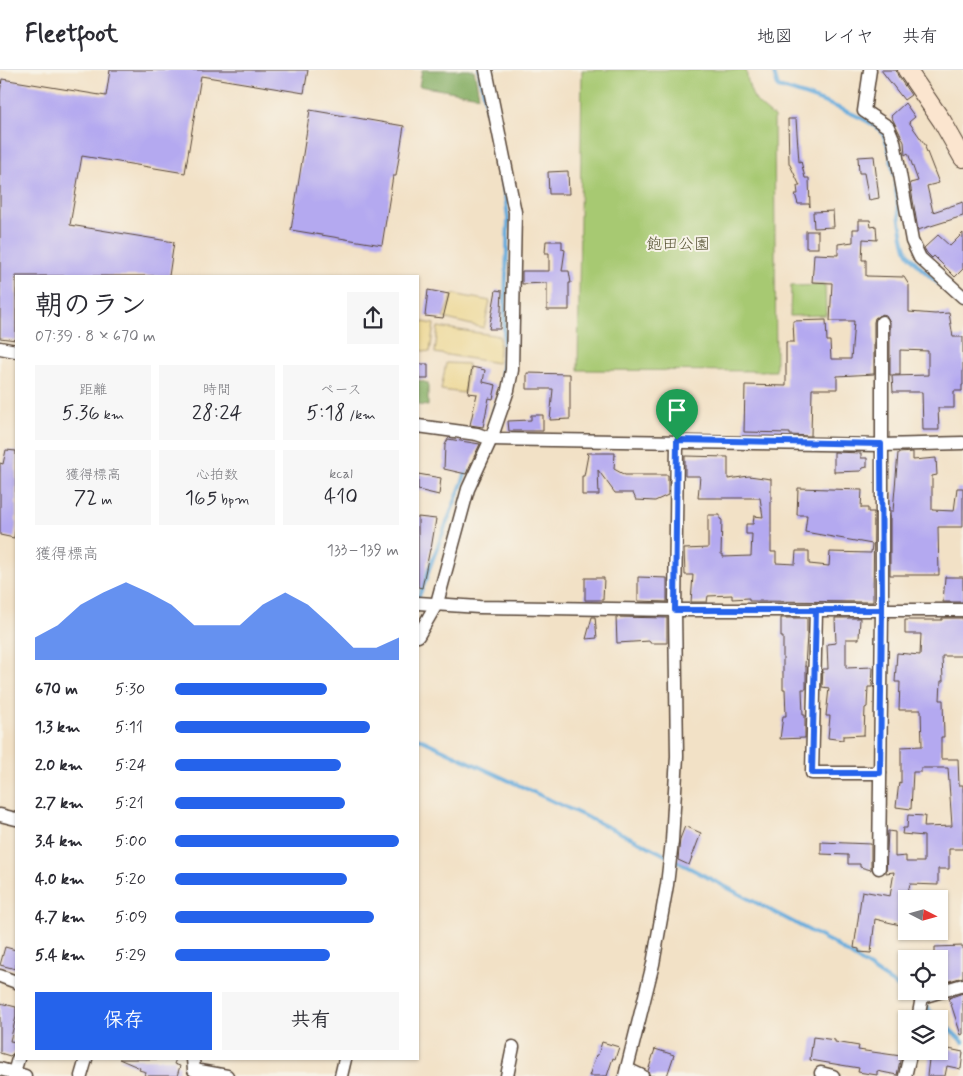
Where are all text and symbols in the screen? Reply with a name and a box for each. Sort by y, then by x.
text: Fleetfoot [25,19,118,50]
text: 地図 [757,25,793,49]
text: レイヤ [821,25,874,49]
text: 共有 [902,25,938,49]
park label: 飽田公園 [646,234,710,255]
text: 朝のラン [35,288,147,325]
button: share [347,292,399,344]
text: 07:39 · 8 × 670 m [35,326,156,347]
text: 距離 [79,381,107,399]
text: 時間 [203,381,231,399]
text: ペース [320,381,362,399]
pin [656,389,698,440]
icon: arrive [663,396,691,424]
text: 5.36 [62,399,100,427]
text: 28:24 [192,399,242,427]
text: 5:18 [306,399,345,427]
text: km [100,406,124,424]
text: /km [345,406,376,424]
text: kcal [329,465,353,483]
text: 獲得標高 [65,466,121,484]
text: 心拍数 [196,466,238,484]
text: 410 [324,483,358,511]
text: 72 [74,484,97,512]
text: 165 [185,484,217,512]
text: m [97,491,112,509]
text: bpm [217,491,249,509]
text: 133–139 m [327,540,399,561]
text: 獲得標高 [35,544,99,565]
text: 670 m [35,679,78,700]
text: 5:30 [115,679,145,700]
text: 1.3 km [35,717,80,738]
text: 5:11 [115,717,143,738]
text: 2.0 km [35,755,83,776]
text: 5:24 [115,755,146,776]
text: 2.7 km [35,793,84,814]
text: 5:21 [115,793,144,814]
text: 3.4 km [35,831,83,852]
text: 5:00 [115,831,147,852]
text: 4.0 km [35,869,84,890]
text: 5:20 [115,869,146,890]
north arrow [898,890,948,940]
map controls [898,890,948,1060]
text: 4.7 km [35,907,85,928]
text: 5:09 [115,907,147,928]
text: 5.4 km [35,945,85,966]
text: 5:29 [115,945,146,966]
button: locate [898,950,948,1000]
button: 保存 [35,992,212,1050]
button: 共有 [222,992,399,1050]
button: layers [898,1010,948,1060]

